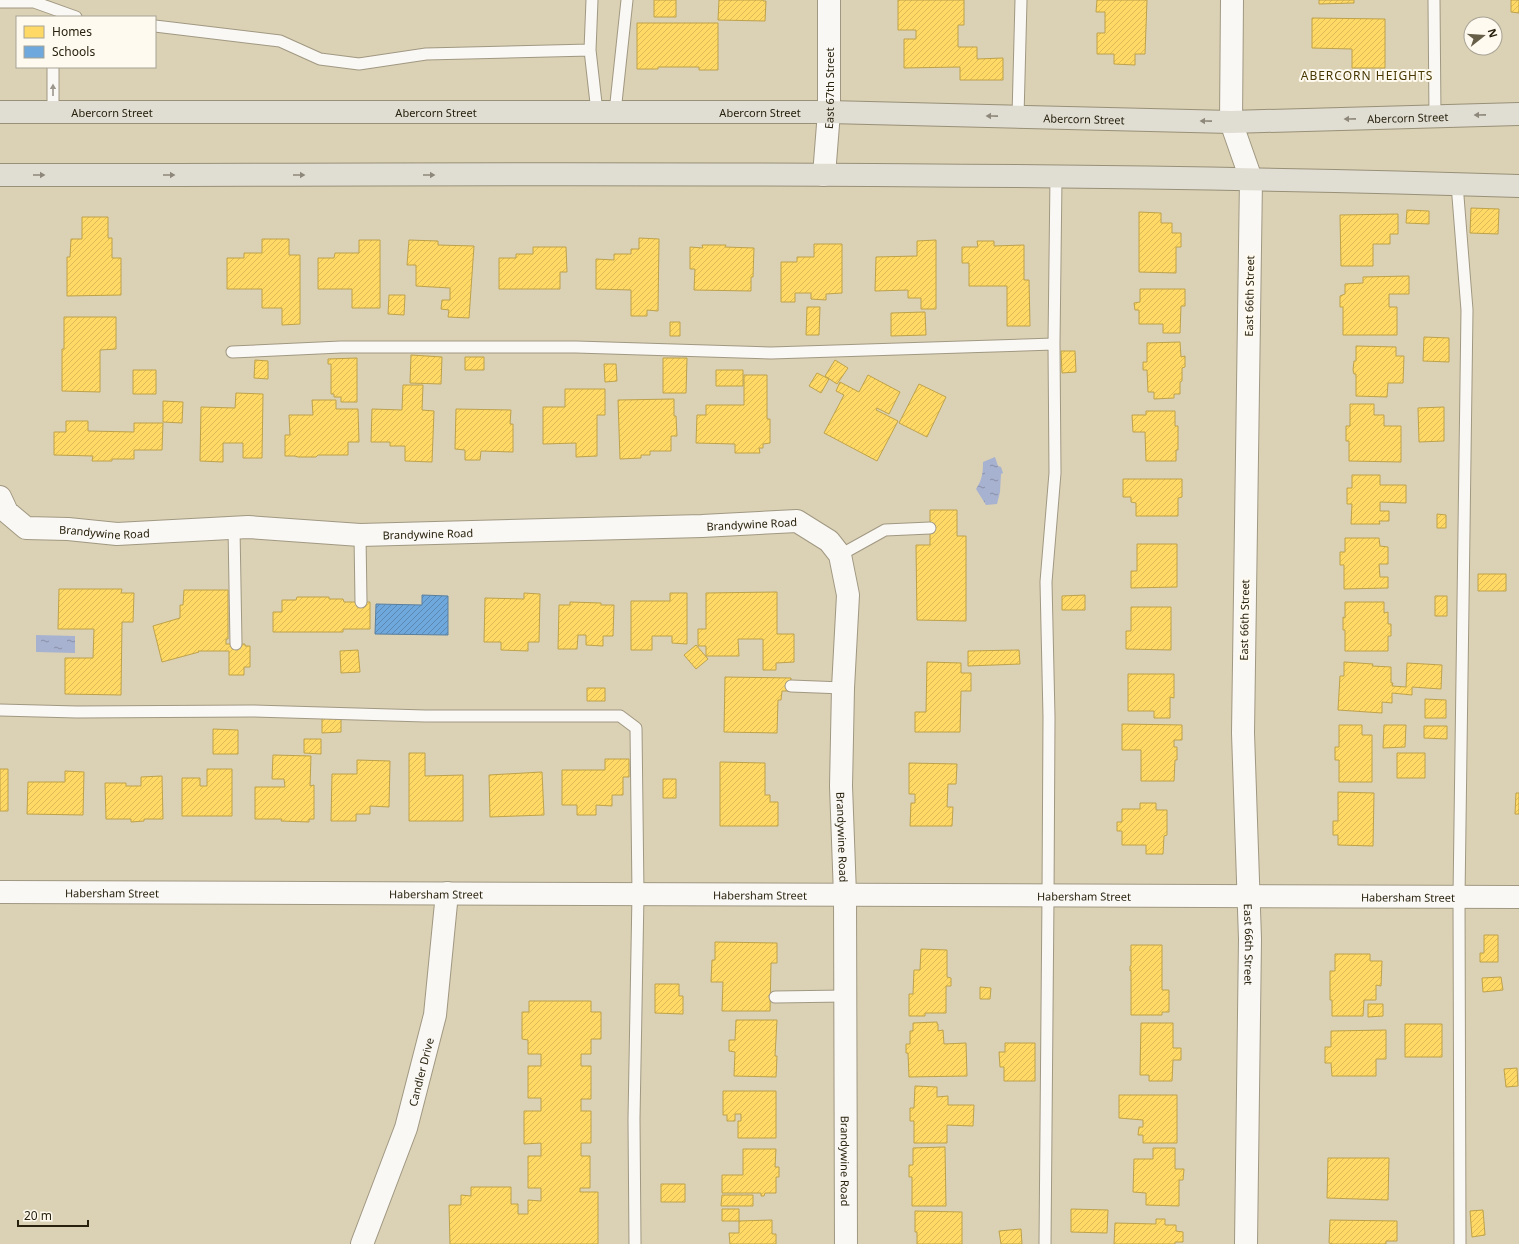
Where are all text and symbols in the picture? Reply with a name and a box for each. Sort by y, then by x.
legend [16,16,156,68]
north arrow [1463,16,1503,56]
text: Homes [52,23,92,40]
text: N [1485,26,1502,39]
text: Schools [52,43,95,60]
street label: East 67th Street [820,47,837,129]
district label: ABERCORN HEIGHTS [1301,67,1433,84]
one-way arrow [50,83,56,96]
street label: Abercorn Street [71,105,153,120]
street label: Abercorn Street [395,105,477,120]
street label: Abercorn Street [719,105,801,120]
street label: Abercorn Street [1367,108,1449,126]
street label: Abercorn Street [1043,110,1125,127]
one-way arrow [1474,112,1486,119]
one-way arrow [985,113,998,119]
one-way arrow [1343,116,1356,122]
one-way arrow [1199,118,1212,124]
one-way arrow [33,172,46,178]
one-way arrow [163,172,176,178]
one-way arrow [293,172,306,178]
one-way arrow [423,172,436,178]
street label: East 66th Street [1241,255,1257,337]
street label: Brandywine Road [706,514,797,533]
street label: Brandywine Road [59,521,150,542]
street label: Brandywine Road [382,525,473,542]
street label: East 66th Street [1236,579,1252,661]
street label: Brandywine Road [834,792,852,883]
street label: Habersham Street [65,885,159,900]
street label: Habersham Street [389,886,483,901]
street label: Habersham Street [713,887,807,902]
street label: Habersham Street [1037,888,1131,903]
street label: Habersham Street [1361,889,1455,904]
street label: East 66th Street [1241,903,1258,985]
street label: Candler Drive [404,1036,436,1108]
street label: Brandywine Road [838,1116,853,1206]
scale bar [18,1202,88,1228]
text: 20 m [24,1207,52,1224]

